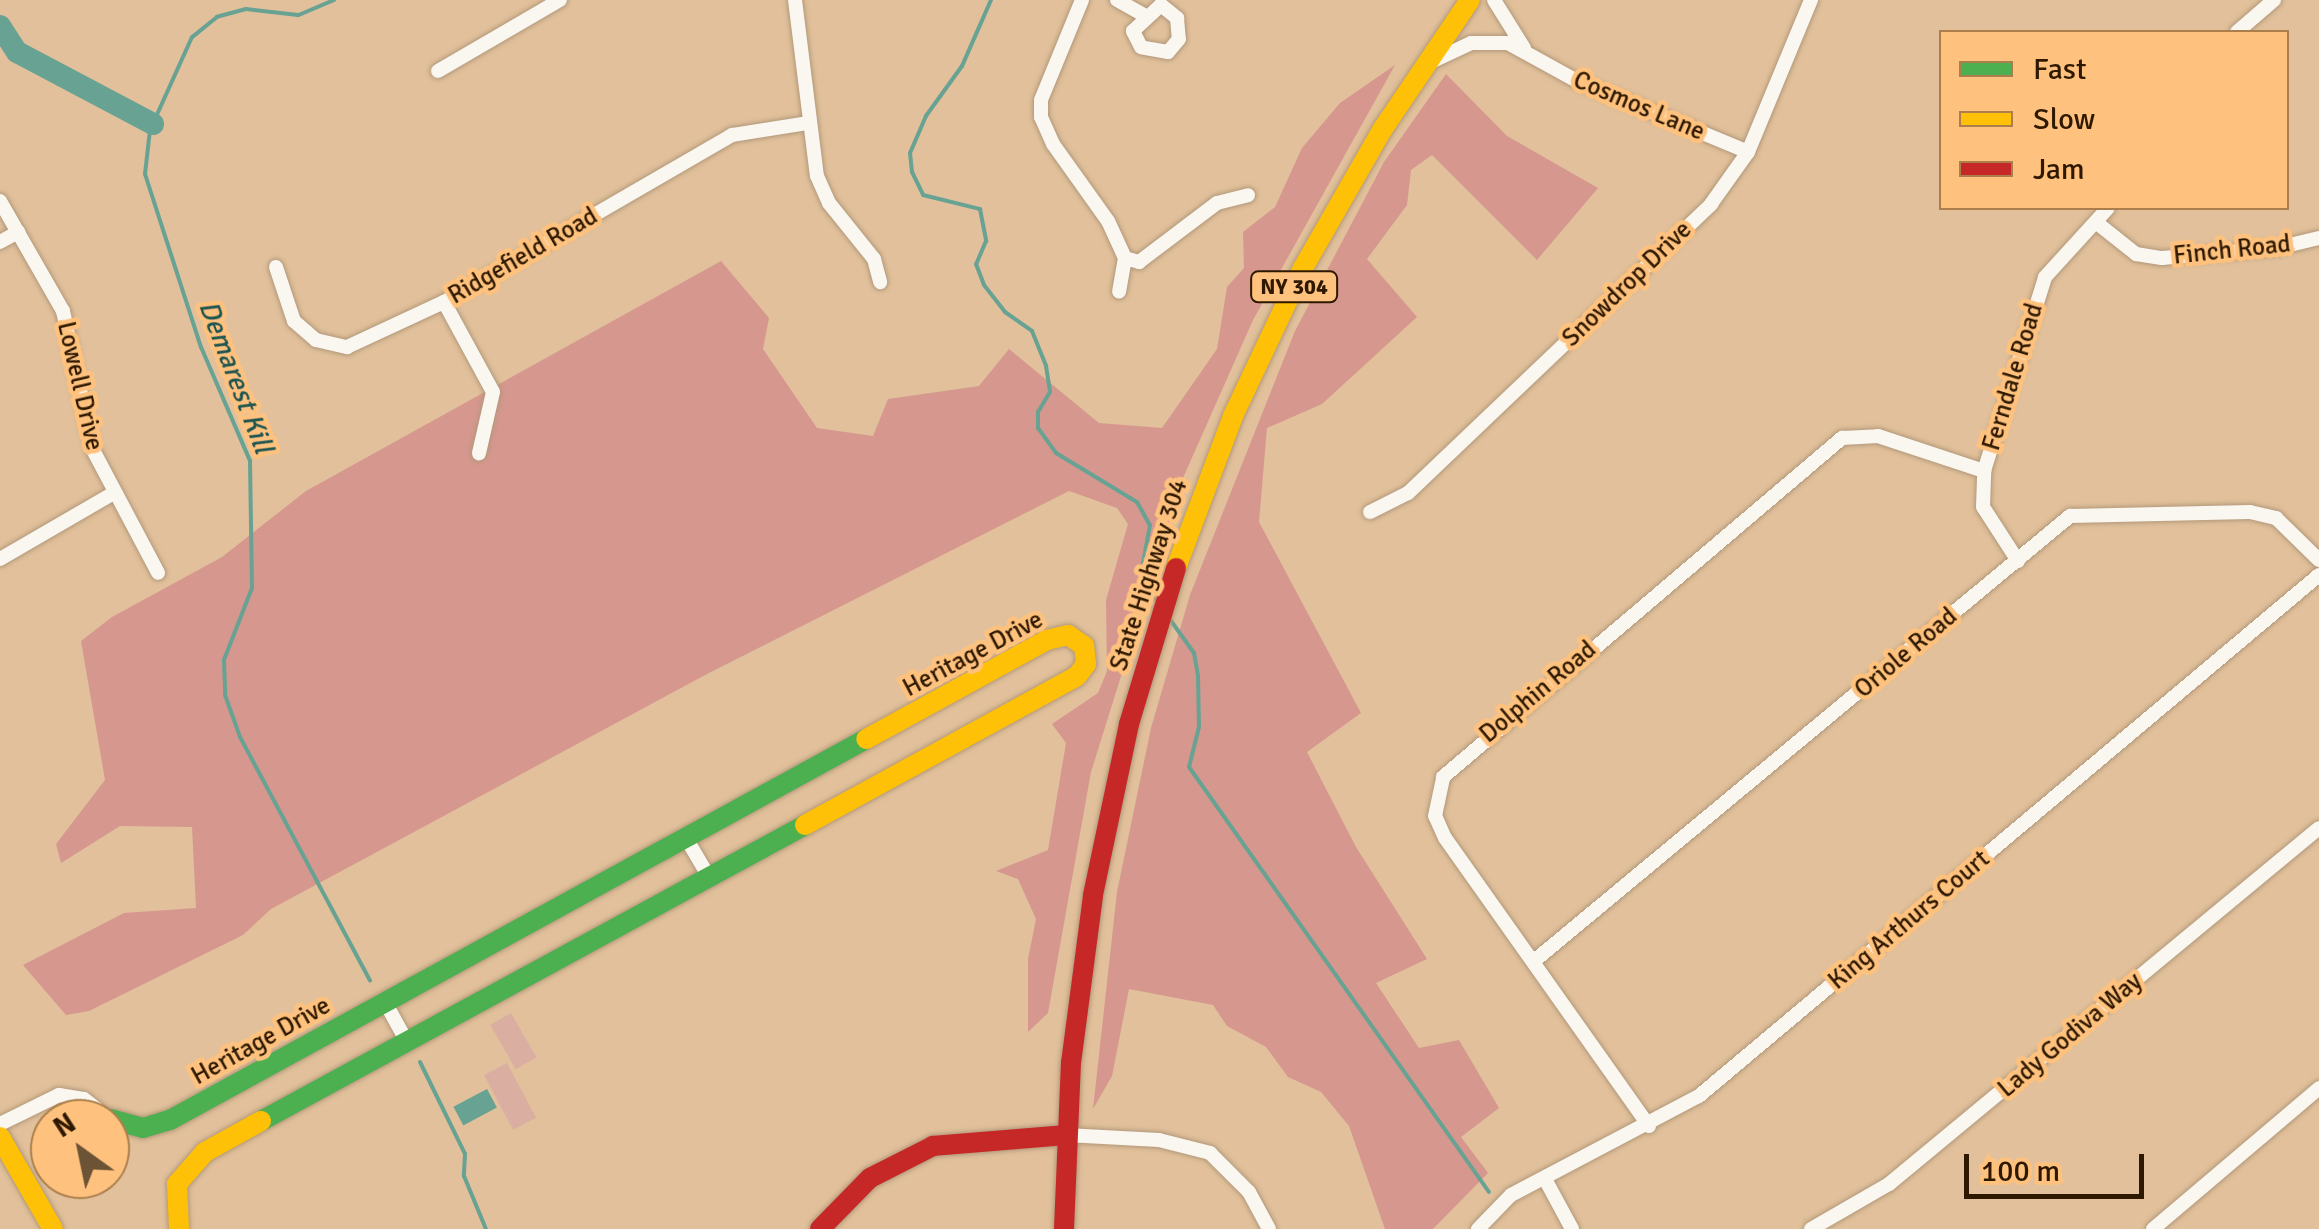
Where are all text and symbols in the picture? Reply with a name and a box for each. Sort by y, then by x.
legend [1939,30,2289,210]
text: Fast [2033,51,2086,88]
street label: Cosmos Lane [1569,65,1709,147]
text: Slow [2033,101,2095,138]
text: Jam [2033,151,2085,188]
street label: Ridgefield Road [443,201,603,311]
street label: Snowdrop Drive [1556,215,1698,353]
street label: Finch Road [2172,229,2292,271]
road number: NY 304 [1249,270,1339,304]
water label: Demarest Kill [191,296,281,458]
street label: Ferndale Road [1976,300,2050,454]
street label: Lowell Drive [51,319,109,453]
street label: State Highway 304 [1104,475,1194,675]
street label: Oriole Road [1849,602,1963,704]
street label: Heritage Drive [898,605,1048,703]
street label: Dolphin Road [1474,635,1602,749]
street label: King Arthurs Court [1822,844,1996,996]
street label: Lady Godiva Way [1992,966,2148,1104]
street label: Heritage Drive [186,991,336,1091]
north arrow [30,1099,130,1199]
text: N [47,1106,82,1145]
scale bar [1969,1134,2149,1196]
text: 100 m [1981,1153,2060,1190]

